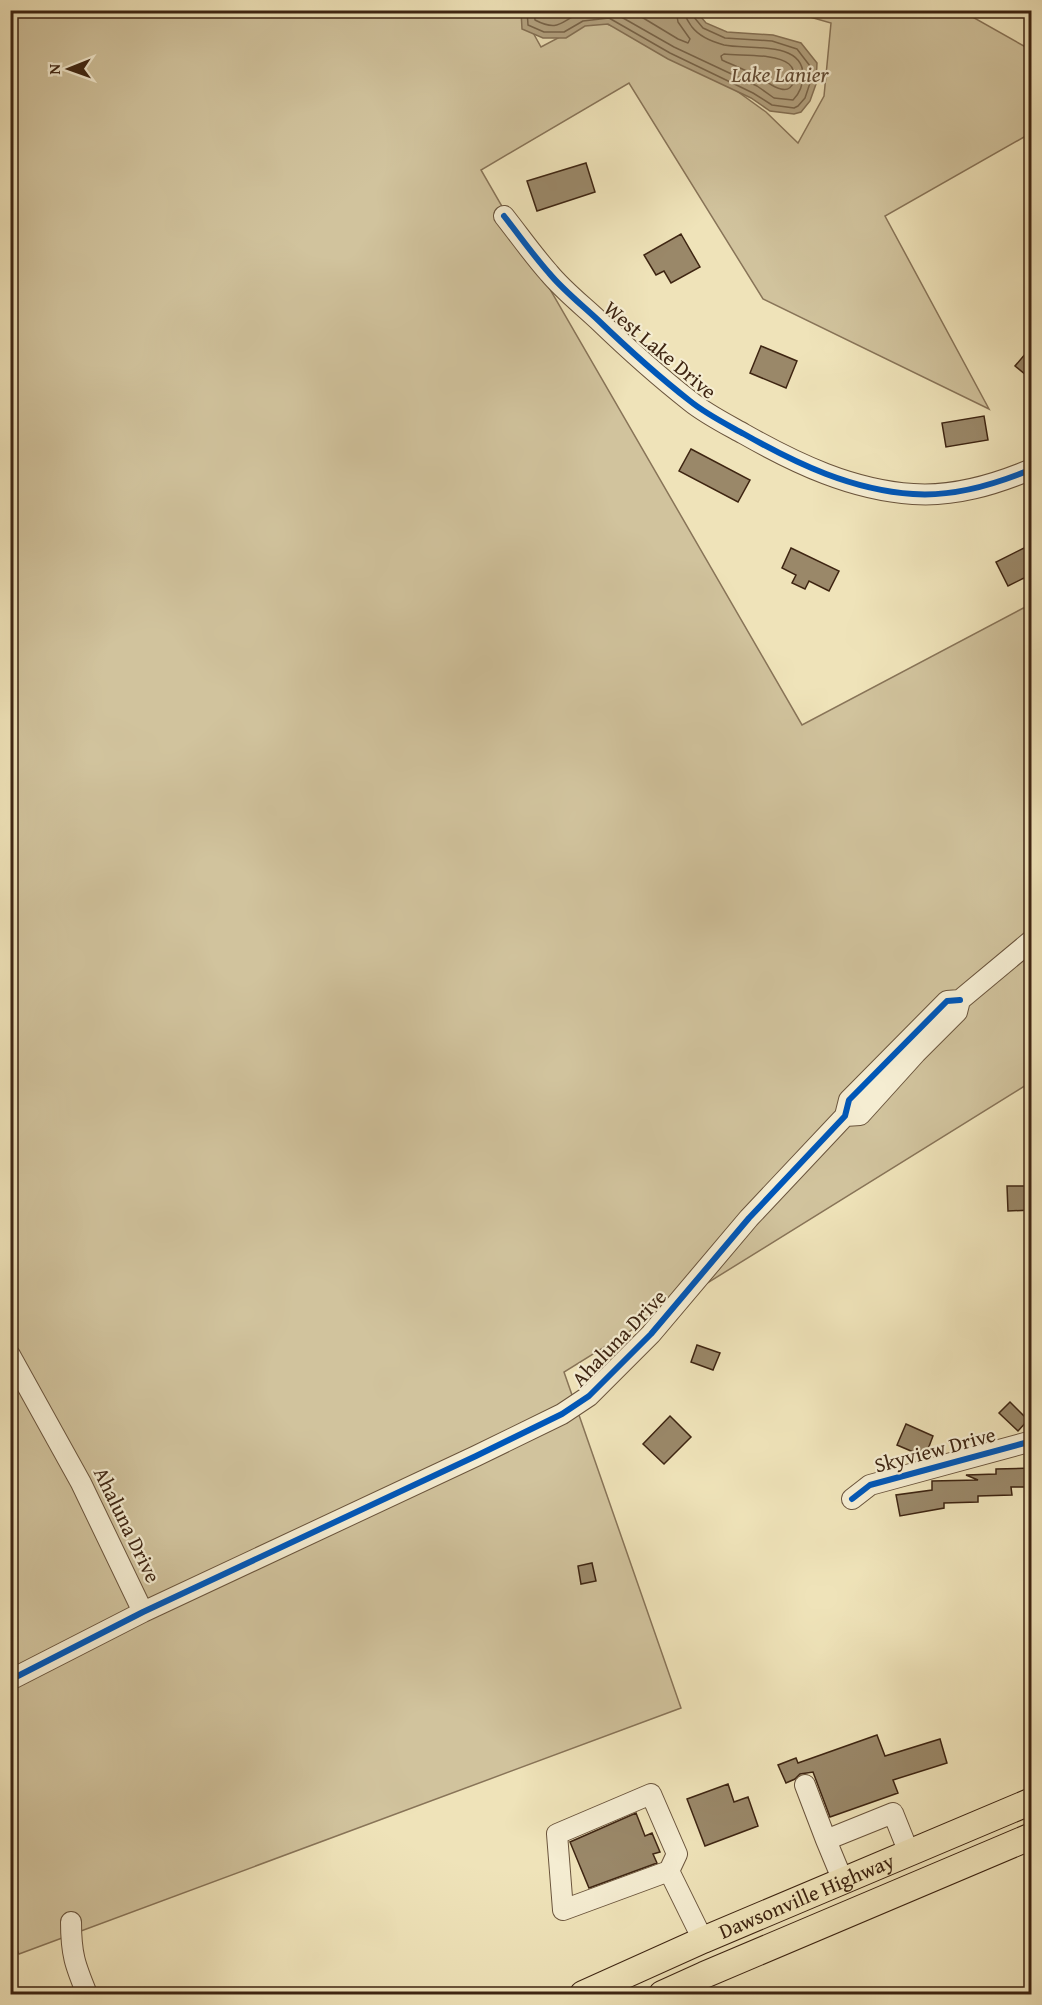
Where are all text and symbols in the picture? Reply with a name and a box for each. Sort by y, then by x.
north arrow [39,39,99,99]
water label: Lake Lanier [730,58,830,90]
text: N [42,63,66,75]
street label: West Lake Drive [597,293,724,406]
street label: Ahaluna Drive [564,1282,673,1393]
street label: Skyview Drive [871,1418,999,1481]
street label: Ahaluna Drive [86,1462,169,1588]
street label: Dawsonville Highway [714,1845,899,1947]

